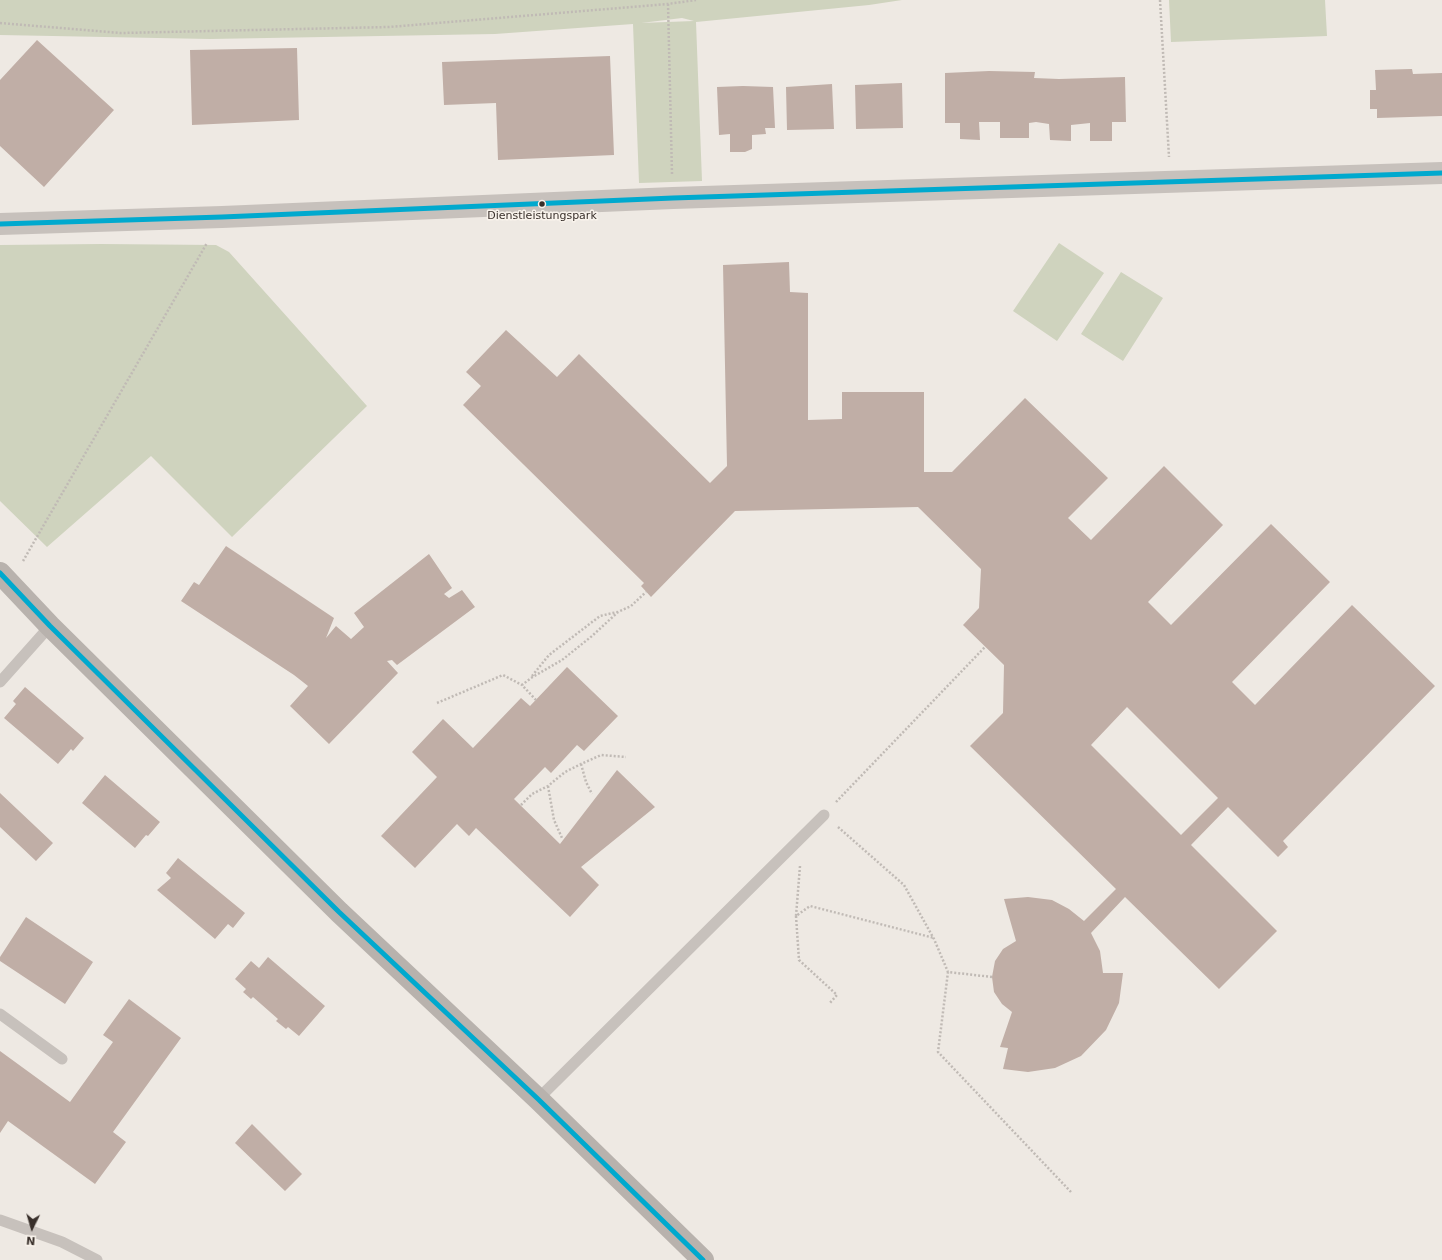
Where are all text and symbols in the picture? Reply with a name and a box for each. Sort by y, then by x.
marker: Dienstleistungspark [537,199,547,209]
place label: Dienstleistungspark [487,209,597,223]
north arrow [12,1208,52,1248]
text: N [26,1234,36,1247]

